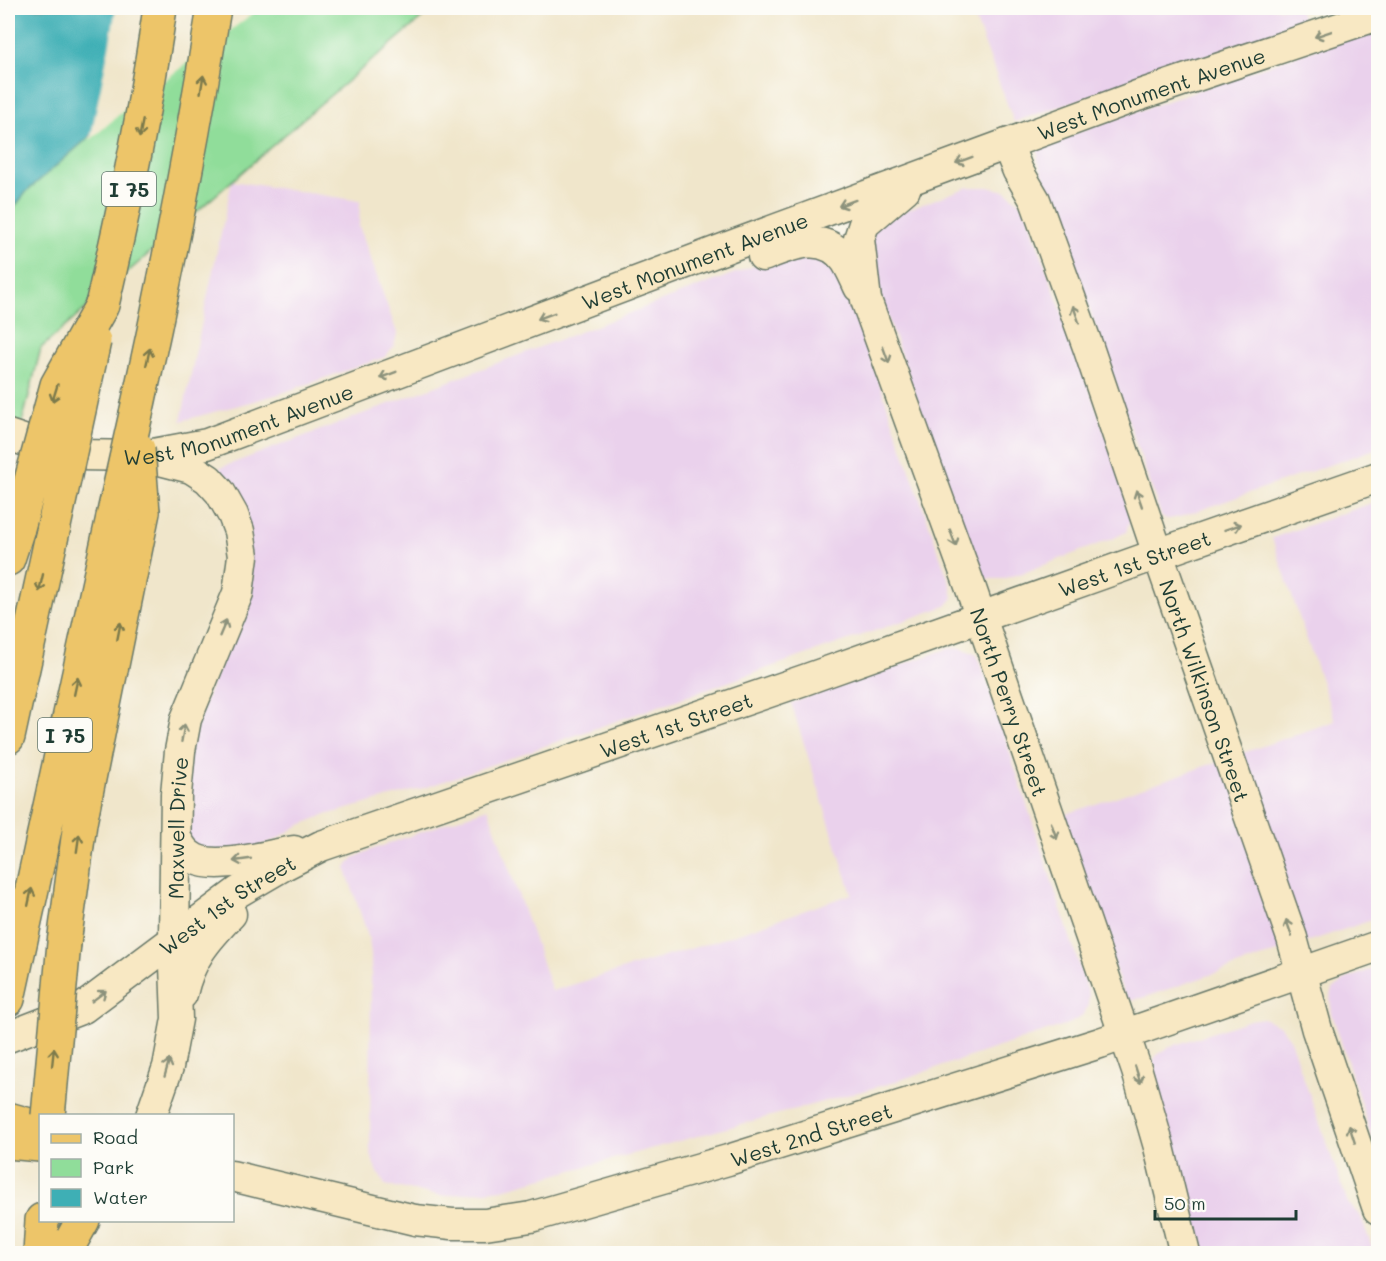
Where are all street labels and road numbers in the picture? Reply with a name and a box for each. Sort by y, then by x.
street label: West Monument Avenue [1033,40,1268,145]
road number: I 75 [102,172,156,206]
street label: West Monument Avenue [577,205,812,315]
street label: West Monument Avenue [123,377,357,469]
street label: West 1st Street [1054,523,1214,602]
street label: North Wilkinson Street [1154,576,1257,805]
street label: North Perry Street [965,604,1055,800]
street label: West 1st Street [596,685,756,763]
road number: I 75 [38,718,92,752]
street label: Maxwell Drive [161,755,193,899]
street label: West 1st Street [153,848,300,960]
street label: West 2nd Street [727,1096,895,1172]

